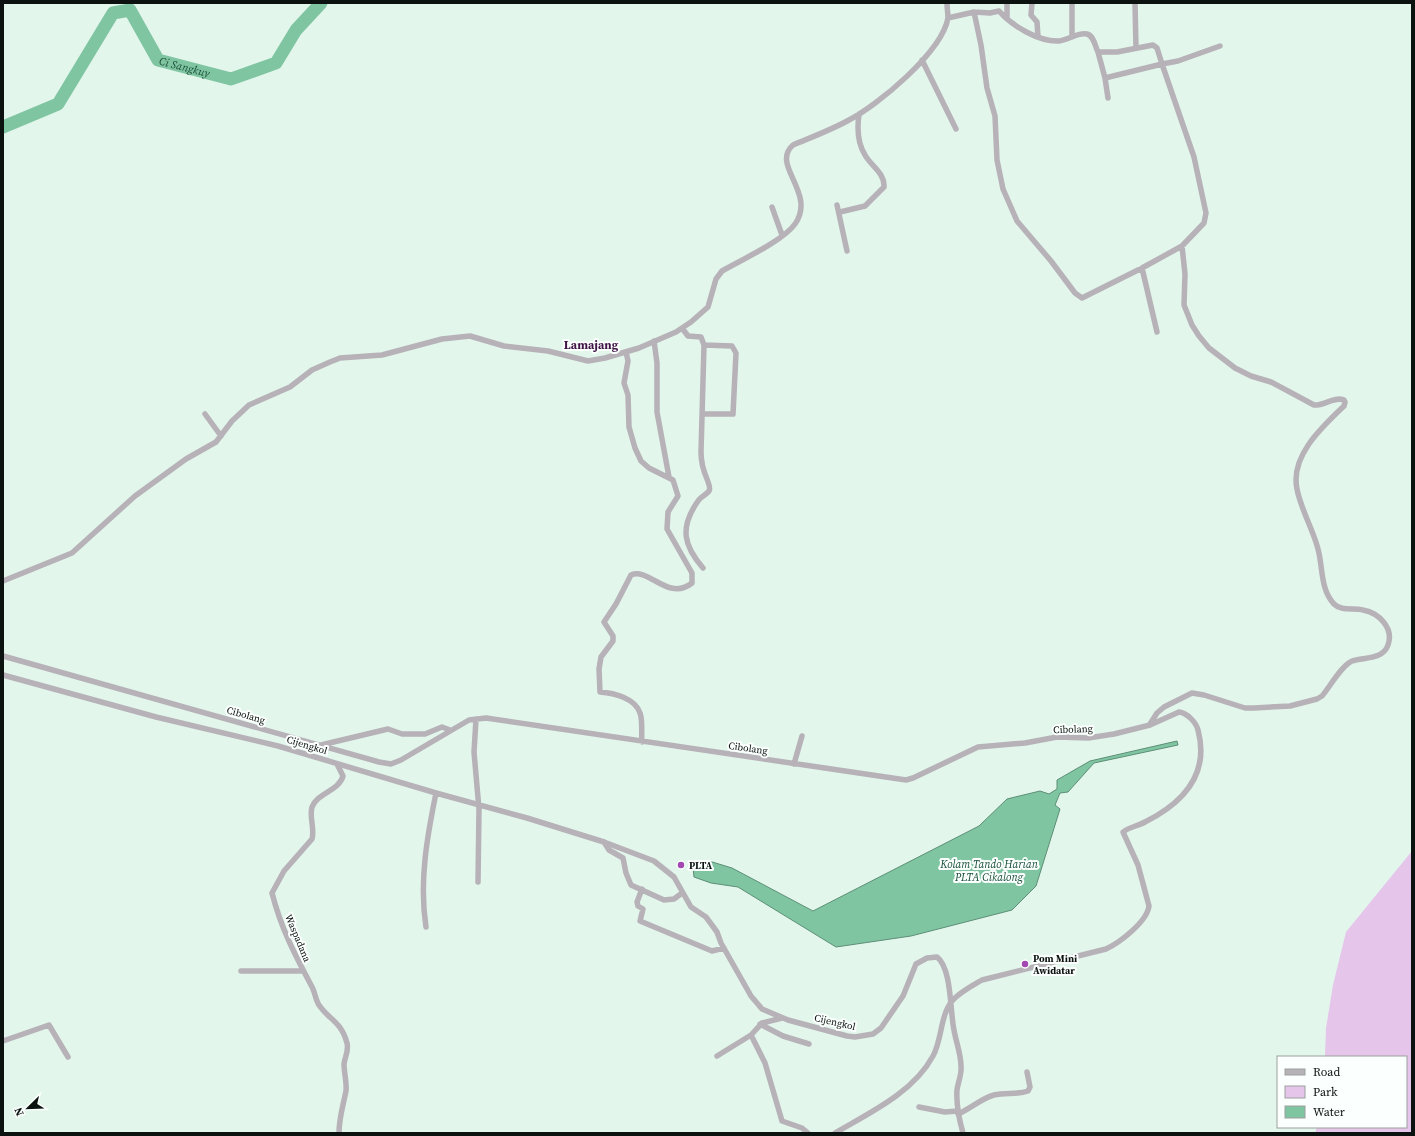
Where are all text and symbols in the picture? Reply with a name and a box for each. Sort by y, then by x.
water label: Ci Sangkuy [158,53,212,81]
district label: Lamajang [564,337,619,353]
street label: Cibolang [225,703,267,727]
street label: Cibolang [1053,722,1093,736]
street label: Cijengkol [285,733,329,757]
street label: Cibolang [727,739,769,757]
water label: Kolam Tando Harian PLTA Cikalong [939,857,1039,885]
place label: PLTA [689,859,713,872]
marker: PLTA [676,860,686,870]
street label: Waspadana [282,912,314,965]
place label: Pom Mini Awidatar [1033,952,1077,977]
marker: Pom Mini Awidatar [1020,959,1030,969]
street label: Cijengkol [813,1011,857,1033]
legend [1277,1056,1407,1128]
text: Road [1313,1064,1340,1080]
text: Park [1313,1084,1338,1100]
north arrow [8,1088,48,1128]
text: Water [1313,1104,1345,1120]
text: N [11,1105,28,1118]

